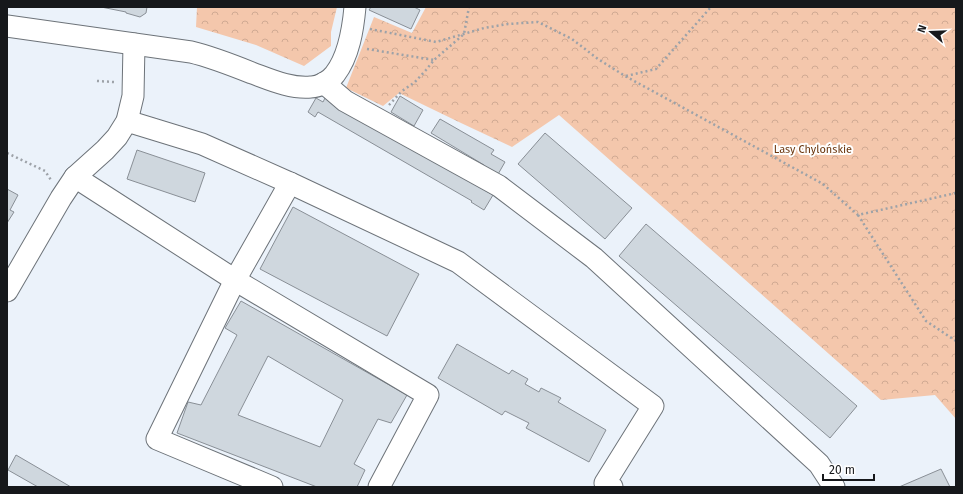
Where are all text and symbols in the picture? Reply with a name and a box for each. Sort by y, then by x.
north arrow [911,12,951,52]
text: N [915,23,929,34]
park label: Lasy Chylońskie [774,143,852,156]
scale bar [823,456,874,482]
text: 20 m [829,463,855,477]

